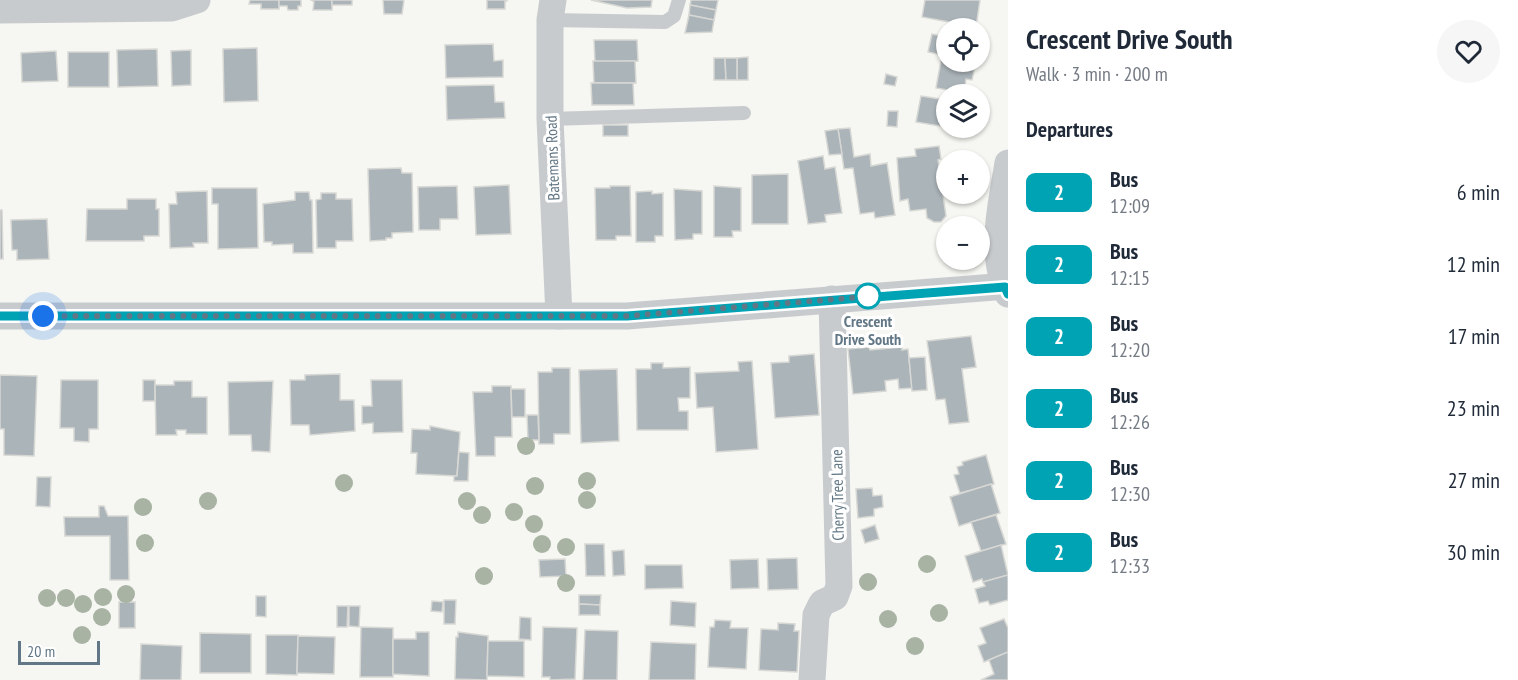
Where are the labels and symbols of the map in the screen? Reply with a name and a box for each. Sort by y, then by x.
street label: Batemans Road [541,115,563,201]
marker: Crescent Drive South [855,283,881,309]
your location [28,301,58,331]
place label: Crescent Drive South [835,311,901,349]
street label: Cherry Tree Lane [826,449,848,541]
scale bar [18,638,100,666]

